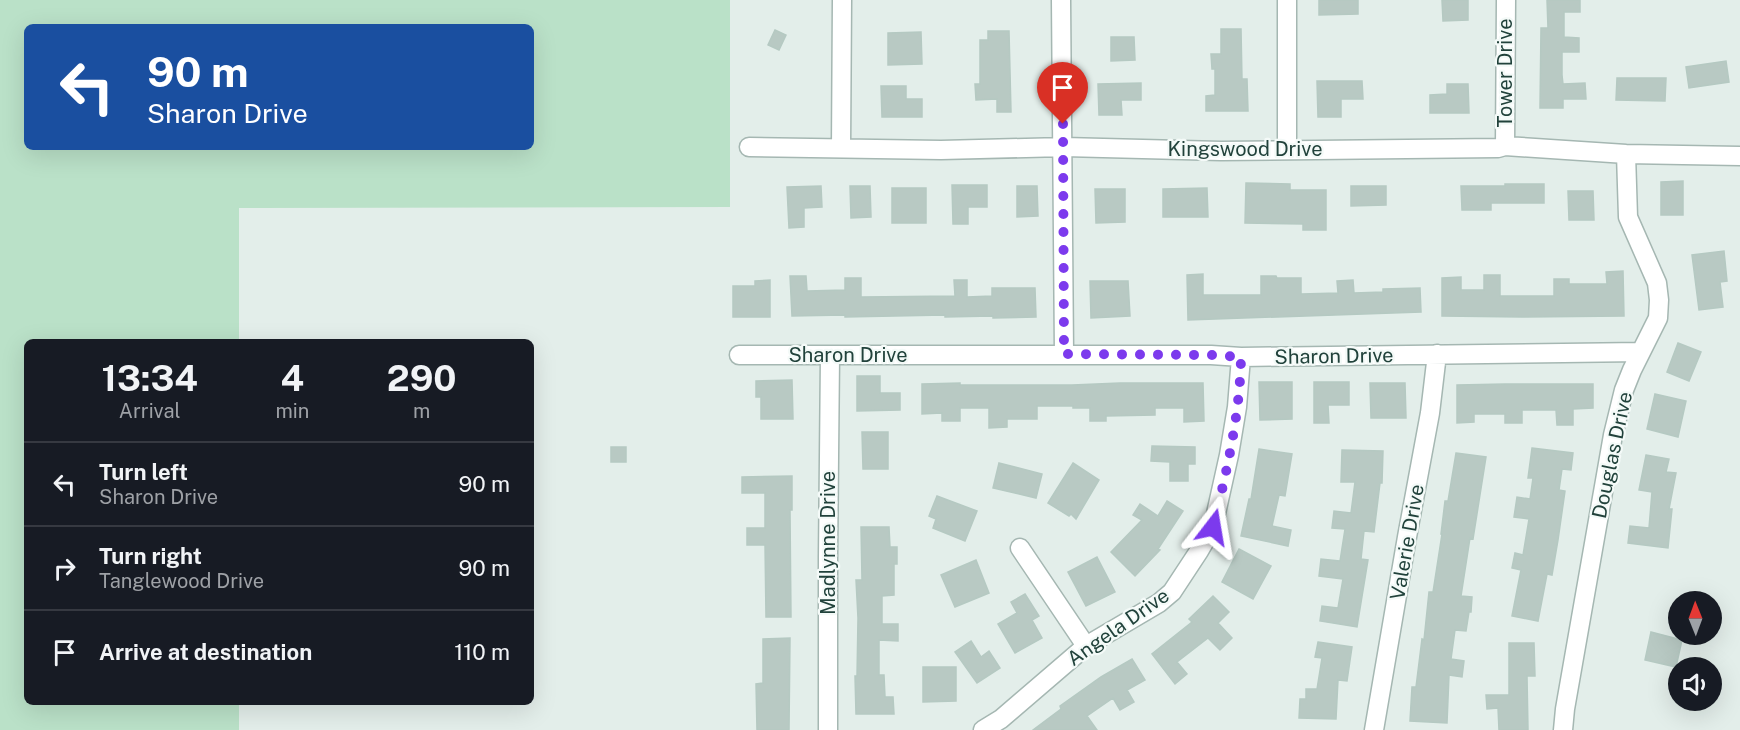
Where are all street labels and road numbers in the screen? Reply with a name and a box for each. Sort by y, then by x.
street label: Tower Drive [1493,19,1517,127]
street label: Kingswood Drive [1167,137,1323,161]
street label: Sharon Drive [788,343,908,367]
street label: Sharon Drive [1274,343,1394,369]
street label: Douglas Drive [1587,389,1637,521]
street label: Madlynne Drive [816,471,840,615]
street label: Valerie Drive [1385,482,1429,602]
street label: Angela Drive [1062,583,1174,671]

